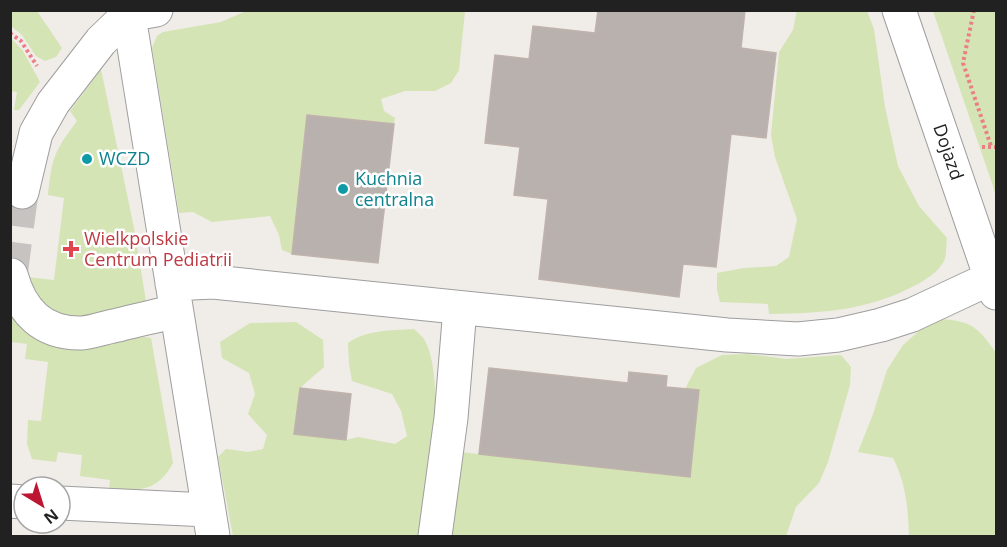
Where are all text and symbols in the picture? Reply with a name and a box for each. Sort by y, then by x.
street label: Dojazd [928,120,970,183]
place label: WCZD [99,146,150,170]
marker: WCZD [80,152,94,166]
place label: Kuchnia centralna [355,166,434,211]
marker: Kuchnia centralna [336,182,350,196]
place label: Wielkpolskie Centrum Pediatrii [84,226,232,271]
marker: Wielkpolskie Centrum Pediatrii [62,240,80,258]
north arrow [12,475,72,535]
text: N [39,504,63,529]

